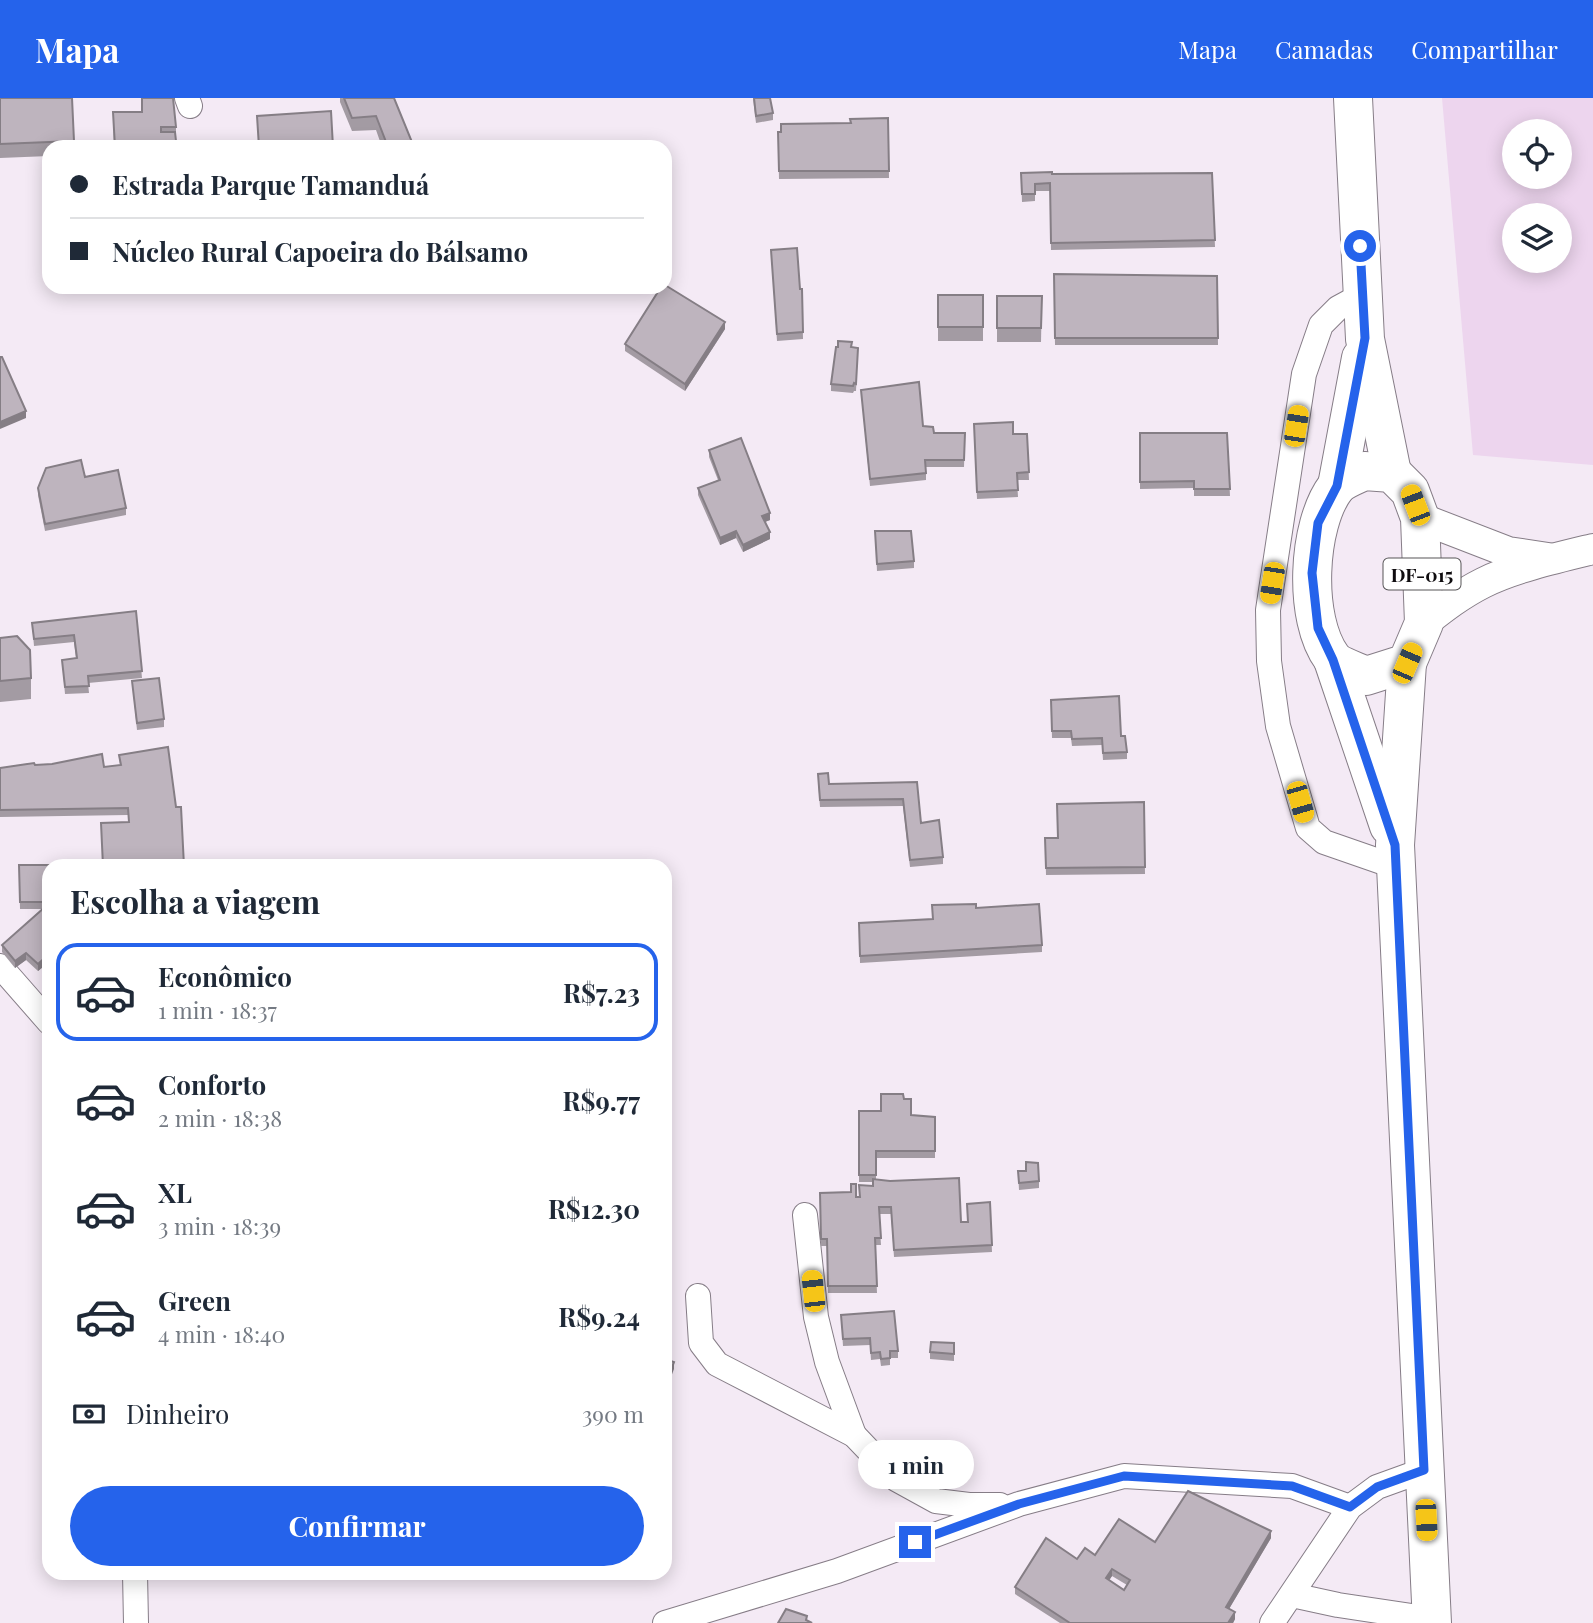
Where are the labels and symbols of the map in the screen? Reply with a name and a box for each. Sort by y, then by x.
route start [1344,230,1376,262]
car [1283,404,1310,448]
car [1398,482,1433,528]
road number: DF-015 [1384,559,1460,589]
car [1259,561,1286,605]
car [1390,640,1425,686]
car [1285,779,1316,825]
car [801,1269,826,1313]
callout: 1 min [857,1440,973,1490]
car [1415,1498,1438,1542]
route end [899,1526,931,1558]

